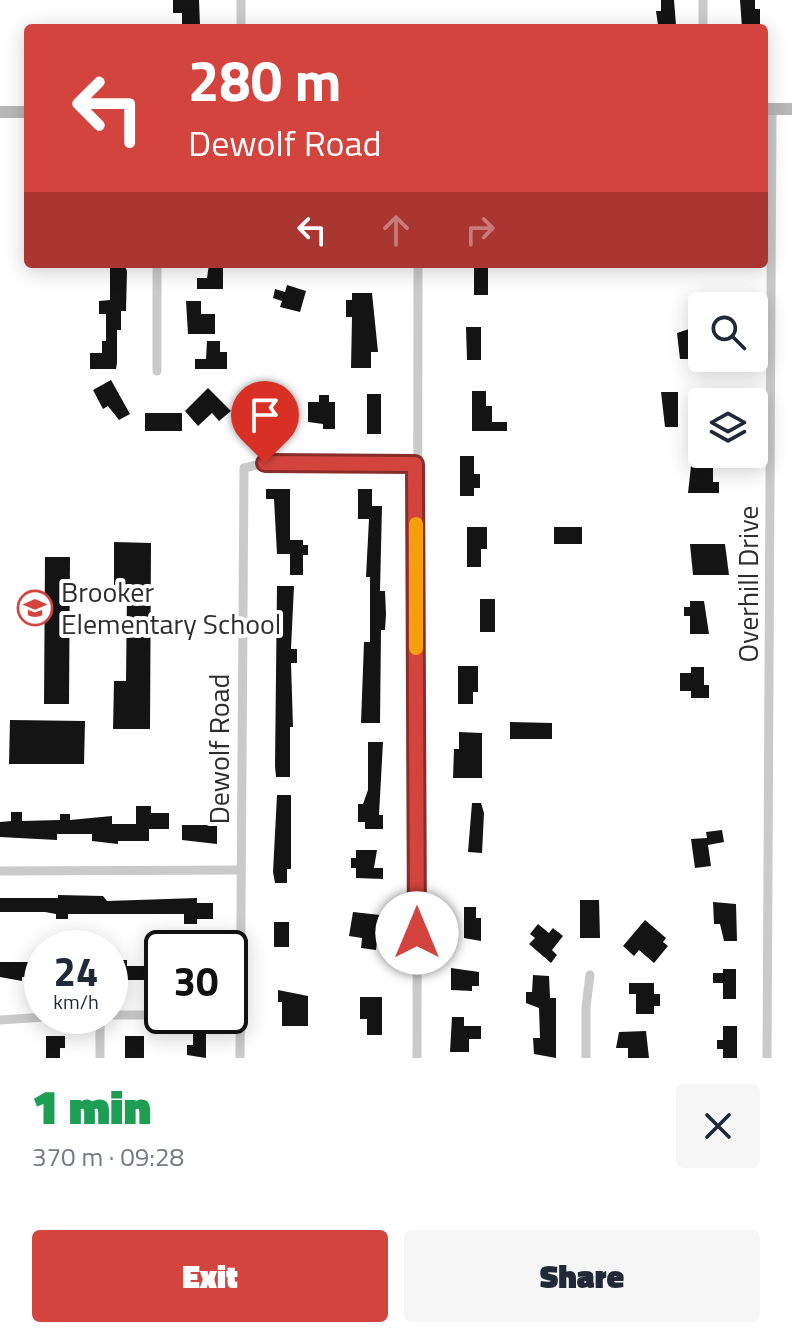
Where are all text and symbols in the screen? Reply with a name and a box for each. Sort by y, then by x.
text: 280 m [188,38,341,123]
icon: left [56,56,160,160]
text: Dewolf Road [188,115,382,170]
icon: left [290,208,334,252]
icon: ahead [374,208,418,252]
icon: right [458,208,502,252]
map controls [688,292,768,468]
button: search [688,292,768,372]
pin [231,381,299,463]
button: layers [688,388,768,468]
icon: arrive [243,393,287,437]
street label: Overhill Drive [726,505,769,663]
place label: Brooker Elementary School [61,570,281,645]
school or university icon: Brooker Elementary School [16,589,54,627]
street label: Dewolf Road [197,674,240,824]
position arrow [375,891,459,975]
speed limit sign: 30 [144,930,248,1034]
text: 24 [54,941,98,1002]
text: km/h [53,986,99,1017]
text: 1 min [32,1070,151,1143]
button: close [676,1084,760,1168]
text: 370 m · 09:28 [32,1137,184,1176]
button: Exit [32,1230,388,1322]
button: Share [404,1230,760,1322]

